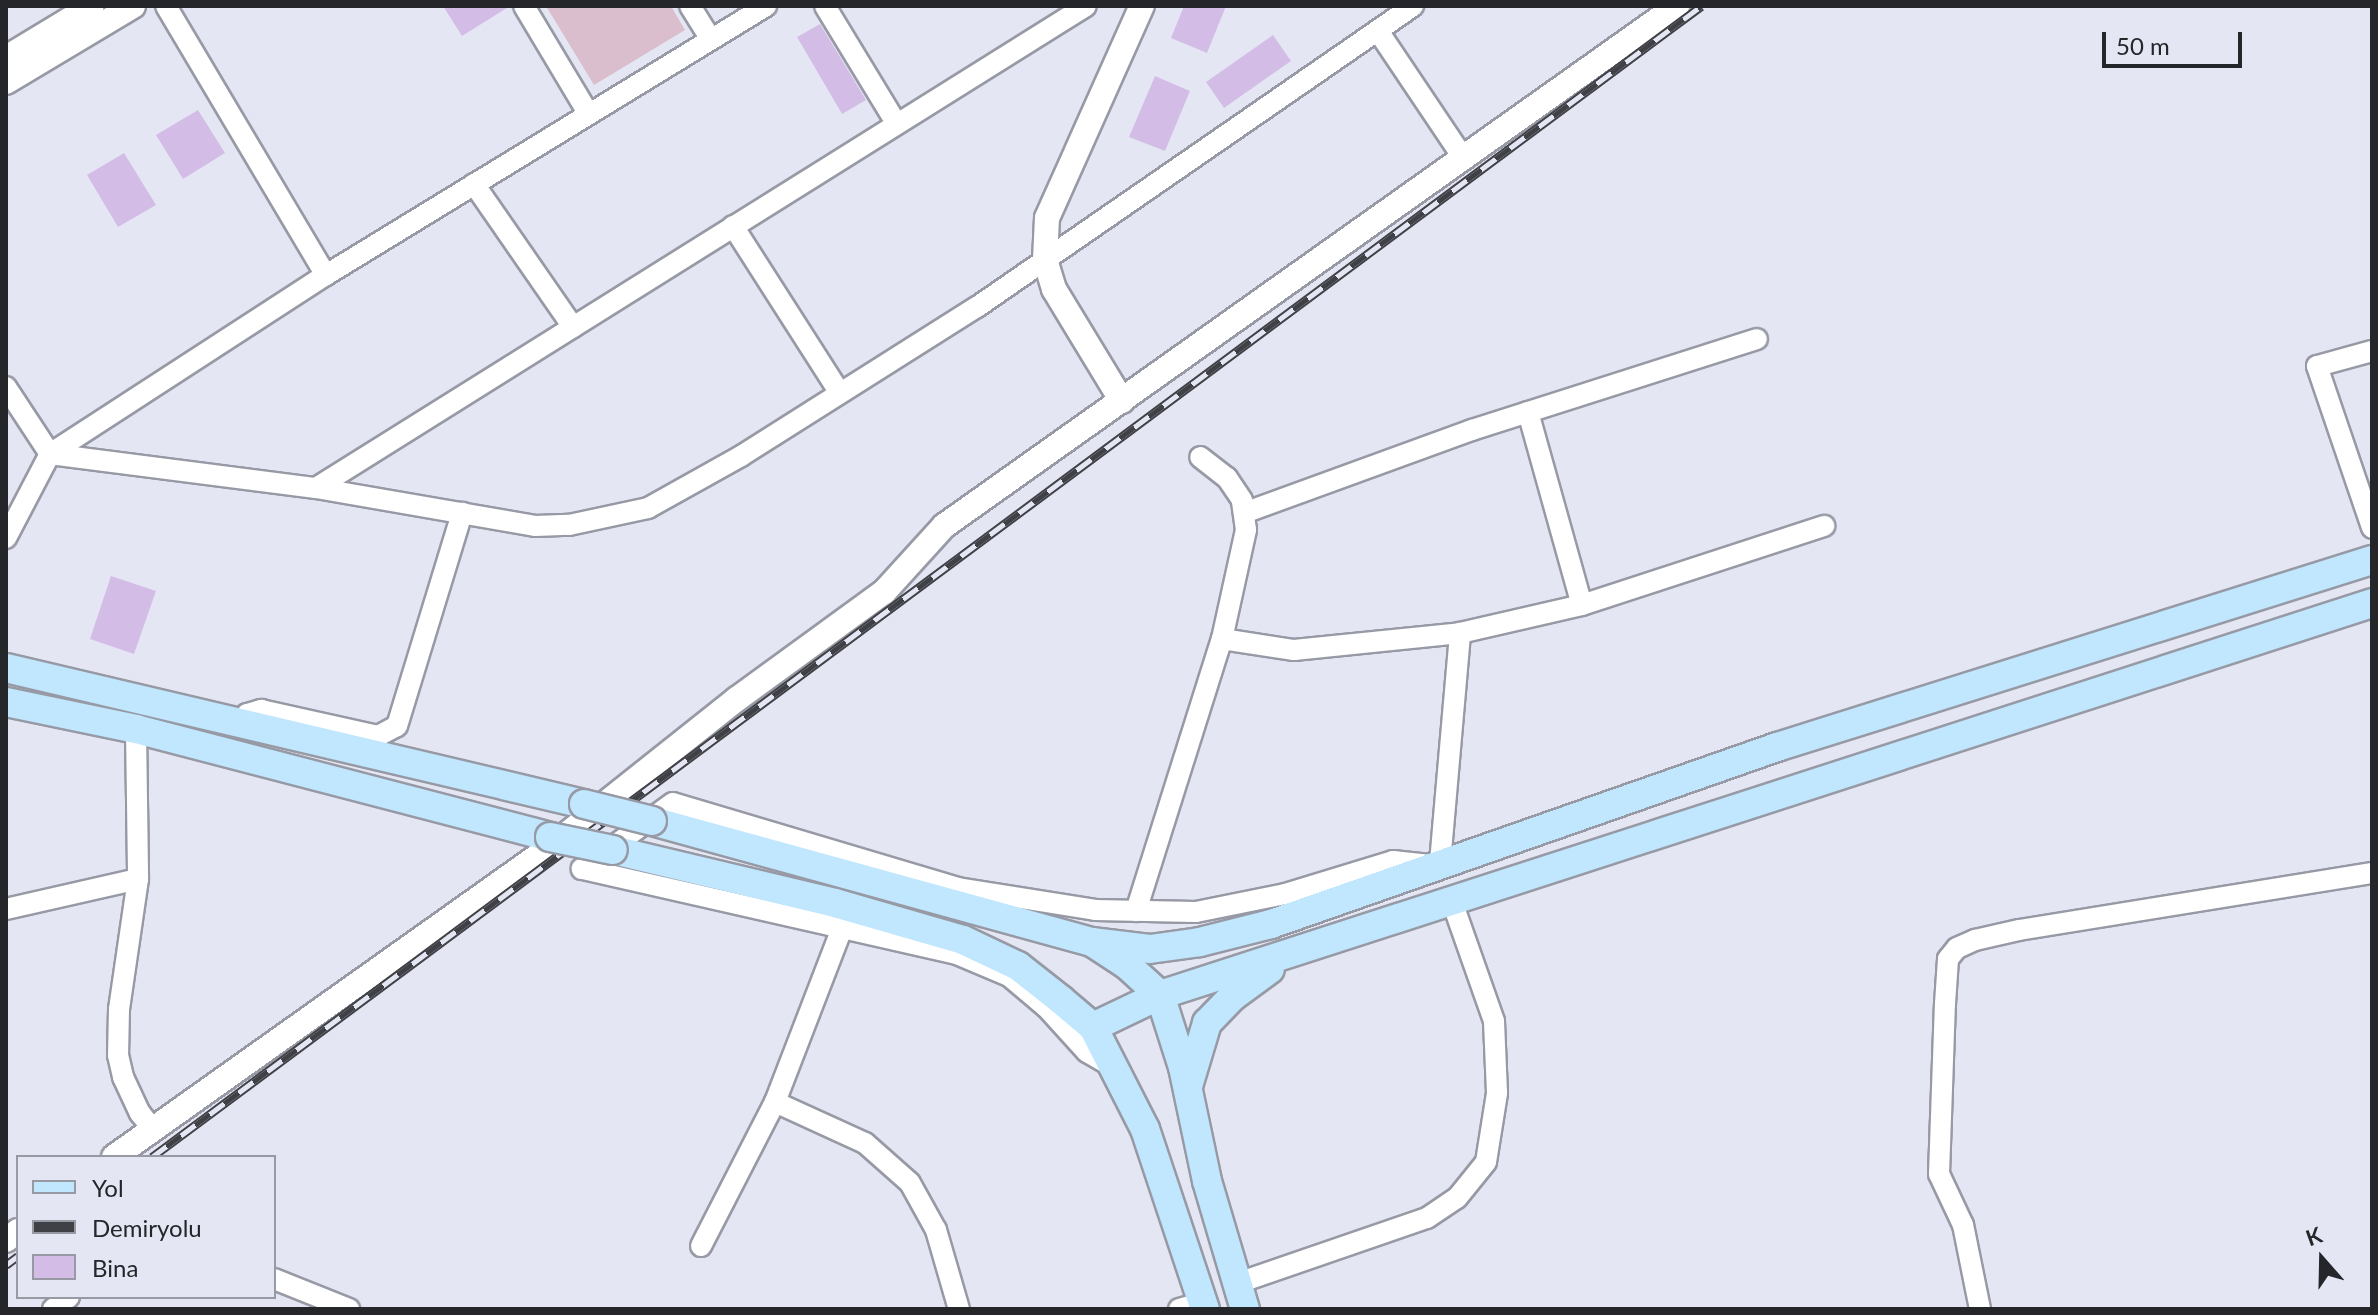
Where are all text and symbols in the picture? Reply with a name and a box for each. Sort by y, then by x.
scale bar [2106,16,2246,66]
text: 50 m [2116,31,2170,60]
legend [16,1155,276,1299]
text: Yol [92,1173,124,1202]
text: Demiryolu [92,1213,202,1242]
north arrow [2282,1219,2362,1299]
text: K [2302,1221,2325,1251]
text: Bina [92,1253,138,1282]

